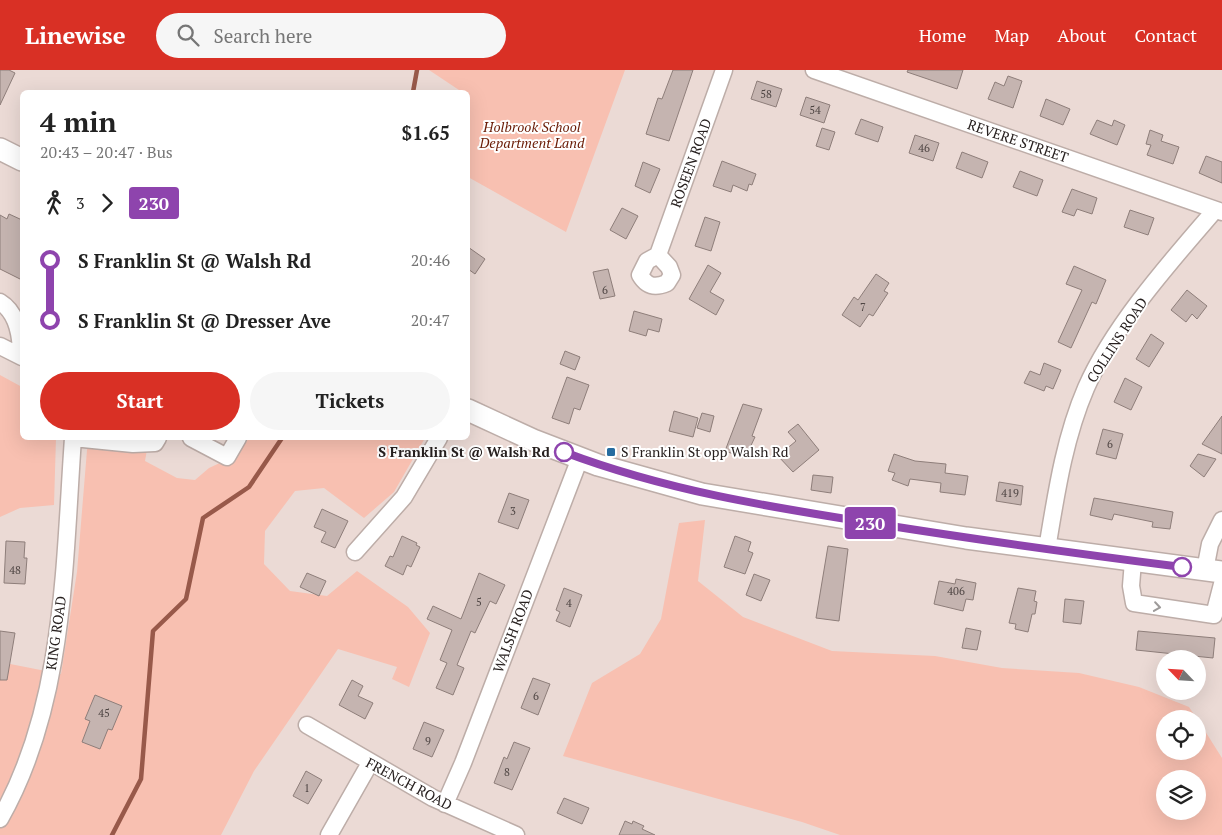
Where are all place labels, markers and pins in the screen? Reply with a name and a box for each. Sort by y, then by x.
place label: S Franklin St @ Walsh Rd [378,442,551,461]
marker: S Franklin St @ Walsh Rd [554,442,574,462]
place label: S Franklin St opp Walsh Rd [621,442,789,461]
marker: S Franklin St opp Walsh Rd [605,446,617,458]
unlabelled marker [1172,557,1192,577]

